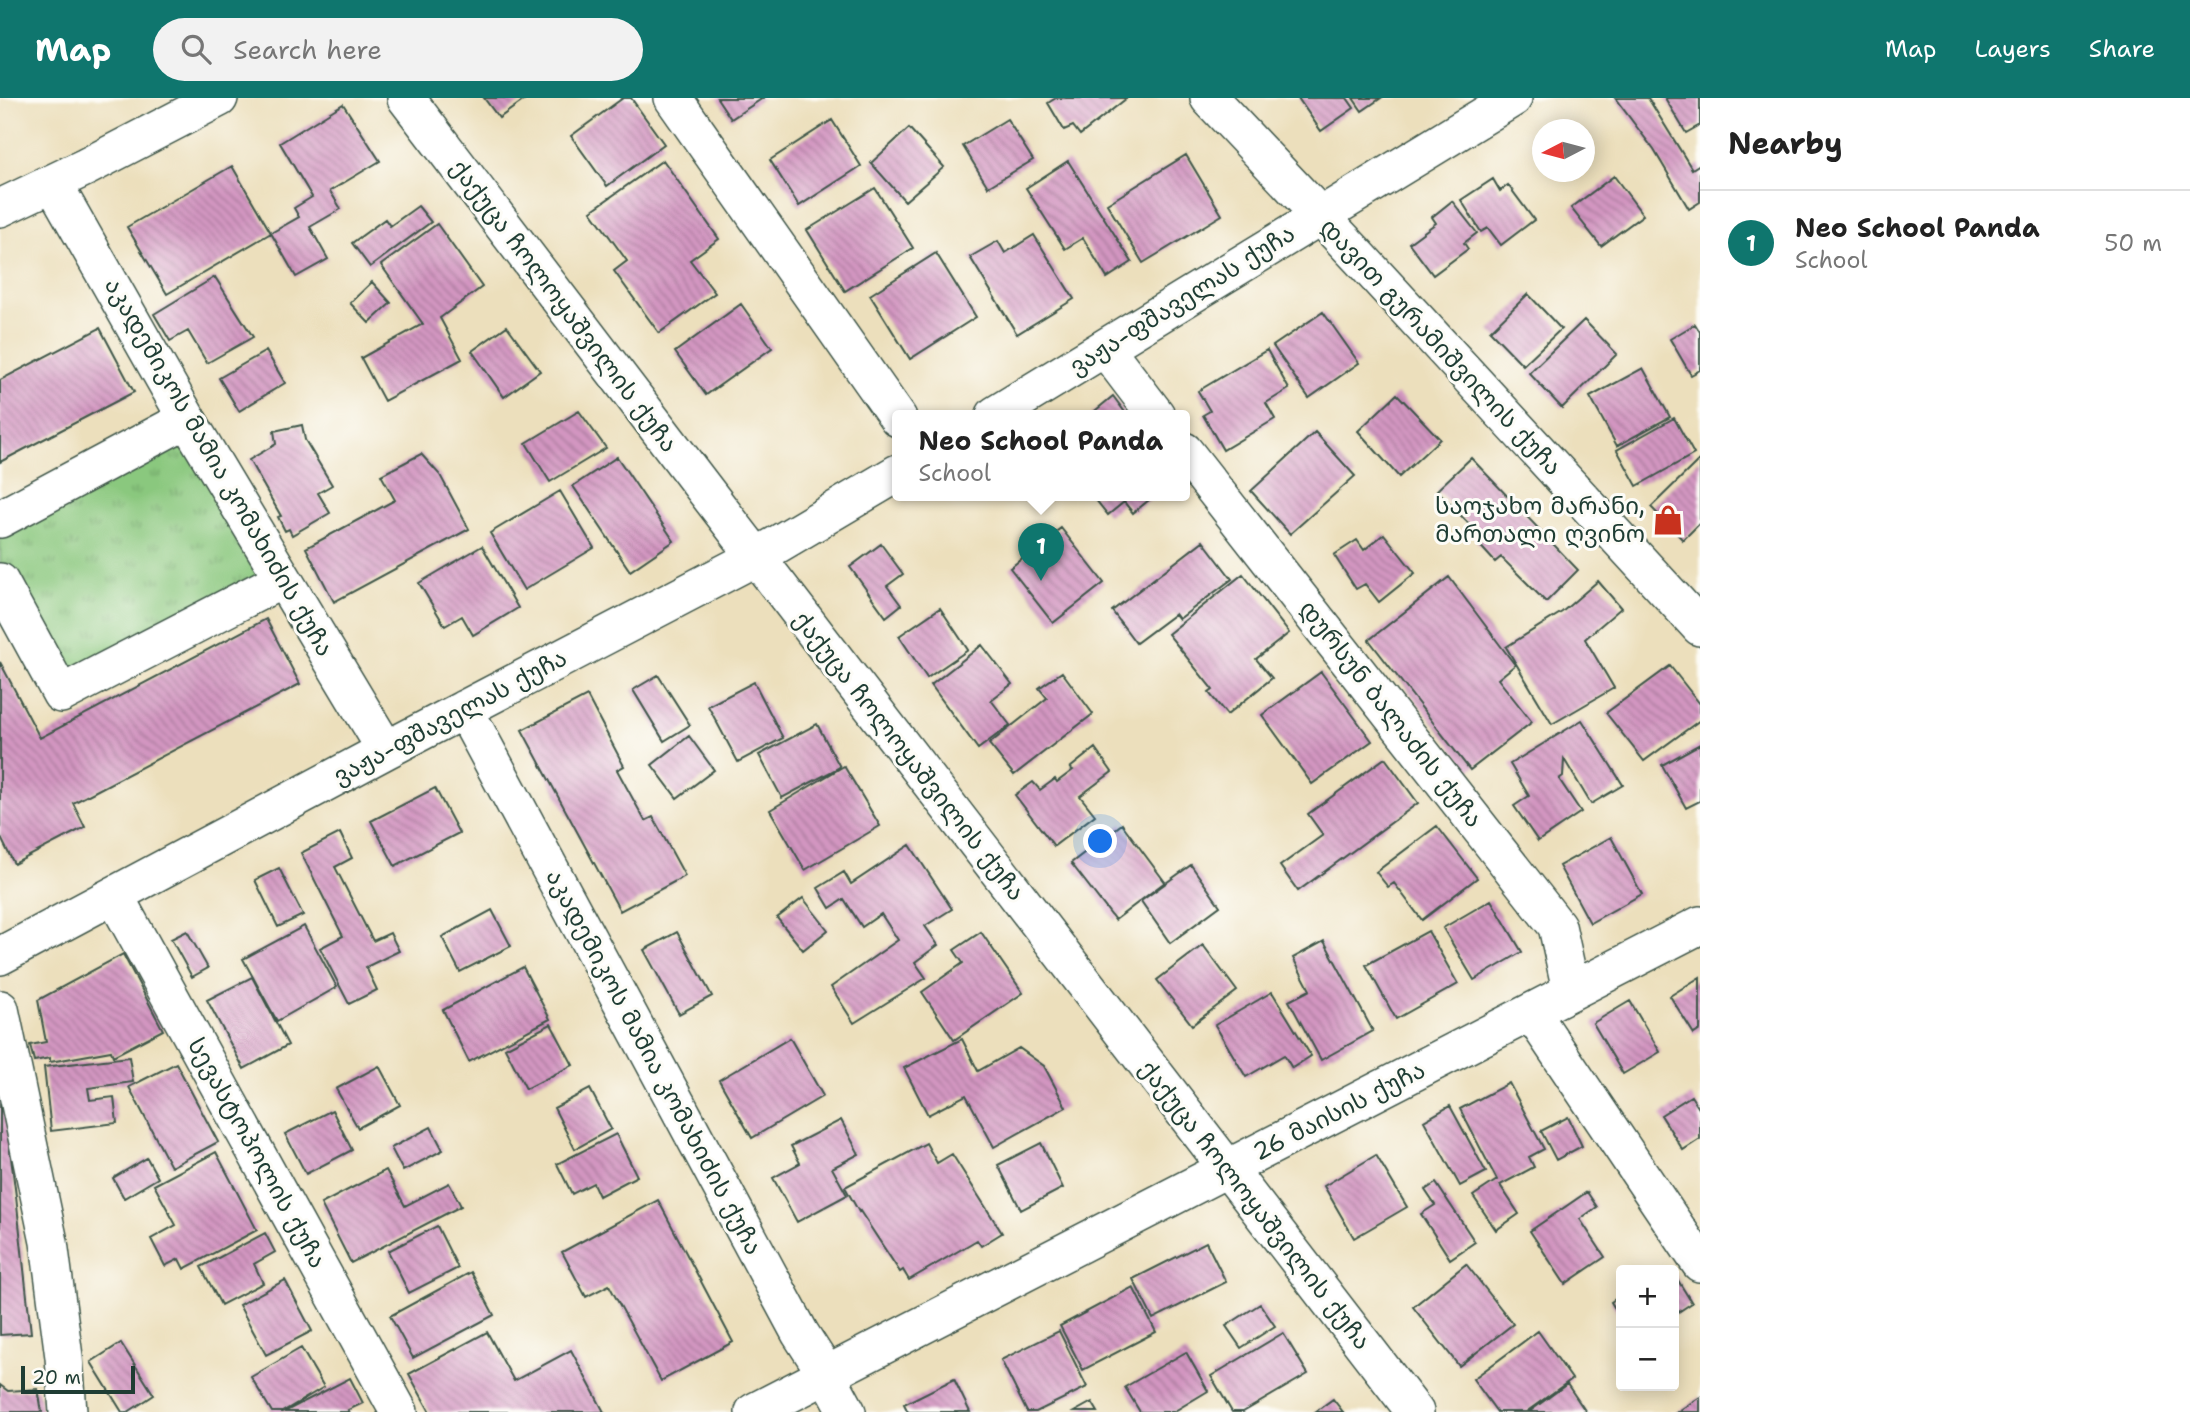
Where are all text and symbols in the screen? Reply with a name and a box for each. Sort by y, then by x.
search box [153,18,643,81]
text: Map [35,27,111,72]
icon: search [177,30,215,68]
text: Search here [233,32,382,67]
text: Map [1885,33,1936,65]
text: Layers [1974,33,2051,65]
text: Share [2089,33,2155,65]
north arrow [1532,119,1595,182]
text: Nearby [1728,123,1843,164]
street label: ქაქუცა ჩოლოყაშვილის ქუჩა [443,153,685,459]
text: Neo School Panda [1795,210,2040,245]
street label: დავით გურამიშვილის ქუჩა [1313,212,1569,482]
street label: ვაჟა-ფშაველას ქუჩა [1063,217,1301,383]
text: 1 [1746,228,1756,258]
text: 50 m [2104,228,2162,258]
text: School [1795,245,1867,275]
street label: აკადემიკოს მამია კომახიძის ქუჩა [97,272,341,662]
popup [892,410,1190,501]
text: Neo School Panda [919,423,1163,458]
text: School [919,458,991,488]
place label: საოჯახო მარანი, მართალი ღვინო [1435,490,1645,550]
shop icon: საოჯახო მარანი, მართალი ღვინო [1651,503,1685,537]
pin: 1 [1018,523,1064,581]
street label: დურსუნ ბალაძის ქუჩა [1292,594,1490,834]
street label: ქაქუცა ჩოლოყაშვილის ქუჩა [786,605,1032,907]
street label: ვაჟა-ფშაველას ქუჩა [328,642,572,792]
your location [1083,824,1117,858]
street label: აკადემიკოს მამია კომახიძის ქუჩა [538,864,770,1260]
street label: სევასტოპოლის ქუჩა [180,1032,334,1274]
street label: ქაქუცა ჩოლოყაშვილის ქუჩა [1132,1054,1378,1356]
street label: 26 მაისის ქუჩა [1247,1054,1431,1168]
map controls [1616,1265,1679,1391]
button: + [1616,1265,1679,1328]
button: − [1616,1328,1679,1391]
scale bar [21,1363,135,1395]
text: 20 m [32,1365,81,1390]

